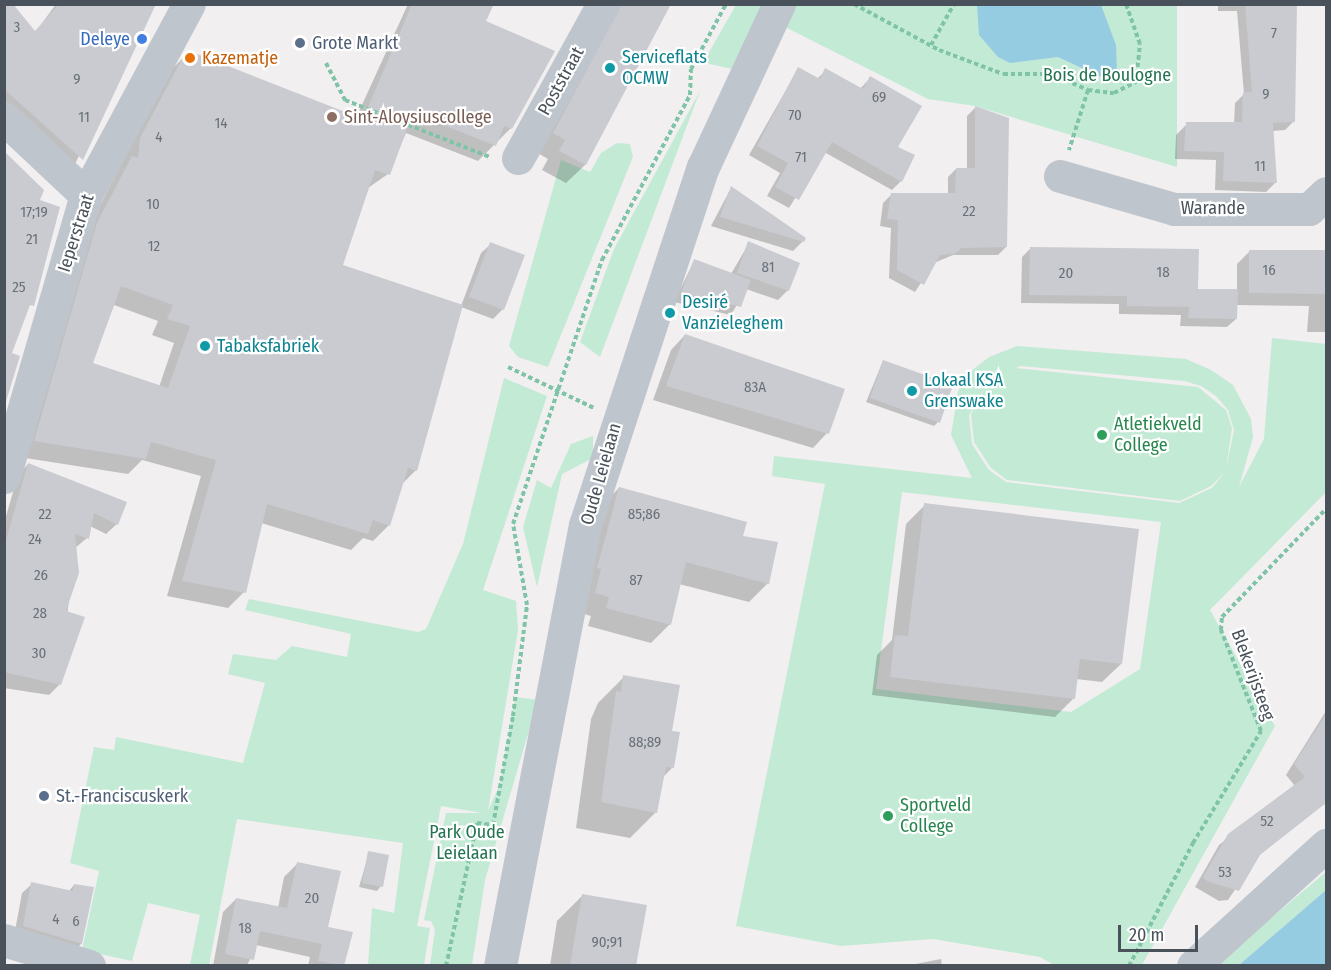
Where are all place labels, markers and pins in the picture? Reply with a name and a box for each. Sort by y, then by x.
place label: Deleye [80,28,130,50]
marker: Deleye [135,32,149,46]
place label: Grote Markt [312,32,398,54]
marker: Grote Markt [293,36,307,50]
place label: Kazematje [202,47,278,69]
place label: Serviceflats OCMW [622,47,707,90]
marker: Kazematje [183,51,197,65]
marker: Serviceflats OCMW [603,61,617,75]
place label: Sint-Aloysiuscollege [344,106,492,128]
marker: Sint-Aloysiuscollege [325,110,339,124]
place label: Desiré Vanzieleghem [682,292,784,334]
marker: Desiré Vanzieleghem [663,306,677,320]
place label: Tabaksfabriek [217,335,319,357]
marker: Tabaksfabriek [198,339,212,353]
place label: Lokaal KSA Grenswake [924,370,1004,412]
marker: Lokaal KSA Grenswake [905,384,919,398]
place label: Atletiekveld College [1114,414,1202,456]
marker: Atletiekveld College [1095,428,1109,442]
place label: St.-Franciscuskerk [56,785,188,807]
marker: St.-Franciscuskerk [37,789,51,803]
place label: Sportveld College [900,795,971,838]
marker: Sportveld College [881,809,895,823]

